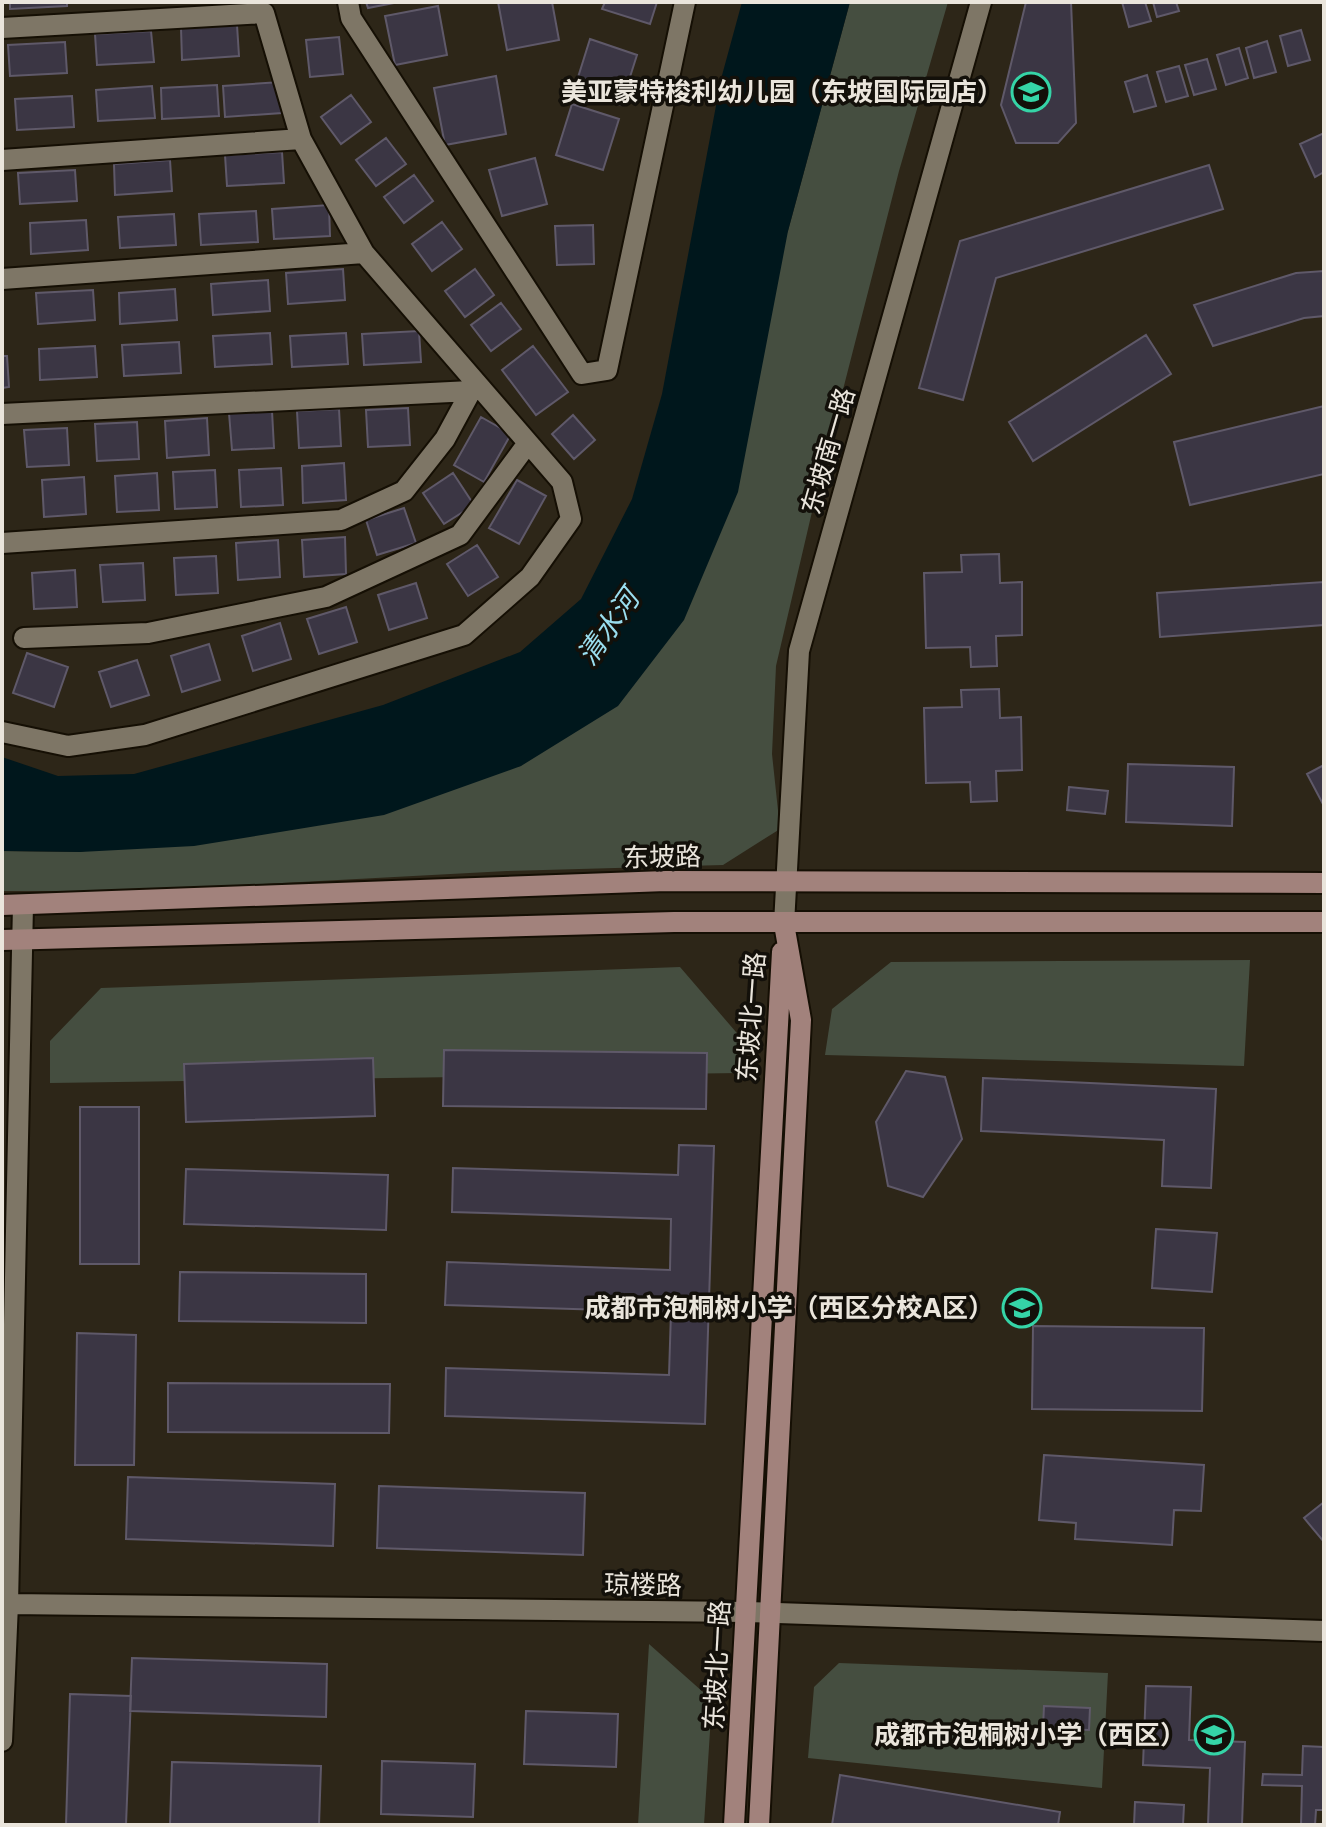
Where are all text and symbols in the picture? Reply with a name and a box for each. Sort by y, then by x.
school or university icon: 美亚蒙特梭利幼儿园（东坡国际园店） [1010,71,1052,113]
place label: 美亚蒙特梭利幼儿园（东坡国际园店） [561,76,1003,107]
street label: 东坡南一路 [795,384,860,518]
water label: 清水河 [570,579,649,671]
street label: 东坡路 [623,840,701,873]
street label: 东坡北一路 [731,951,770,1083]
school or university icon: 成都市泡桐树小学（西区分校A区） [1001,1287,1043,1329]
place label: 成都市泡桐树小学（西区分校A区） [585,1292,994,1323]
street label: 琼楼路 [604,1568,682,1601]
street label: 东坡北一路 [698,1599,735,1731]
school or university icon: 成都市泡桐树小学（西区） [1193,1714,1235,1756]
place label: 成都市泡桐树小学（西区） [874,1719,1186,1750]

